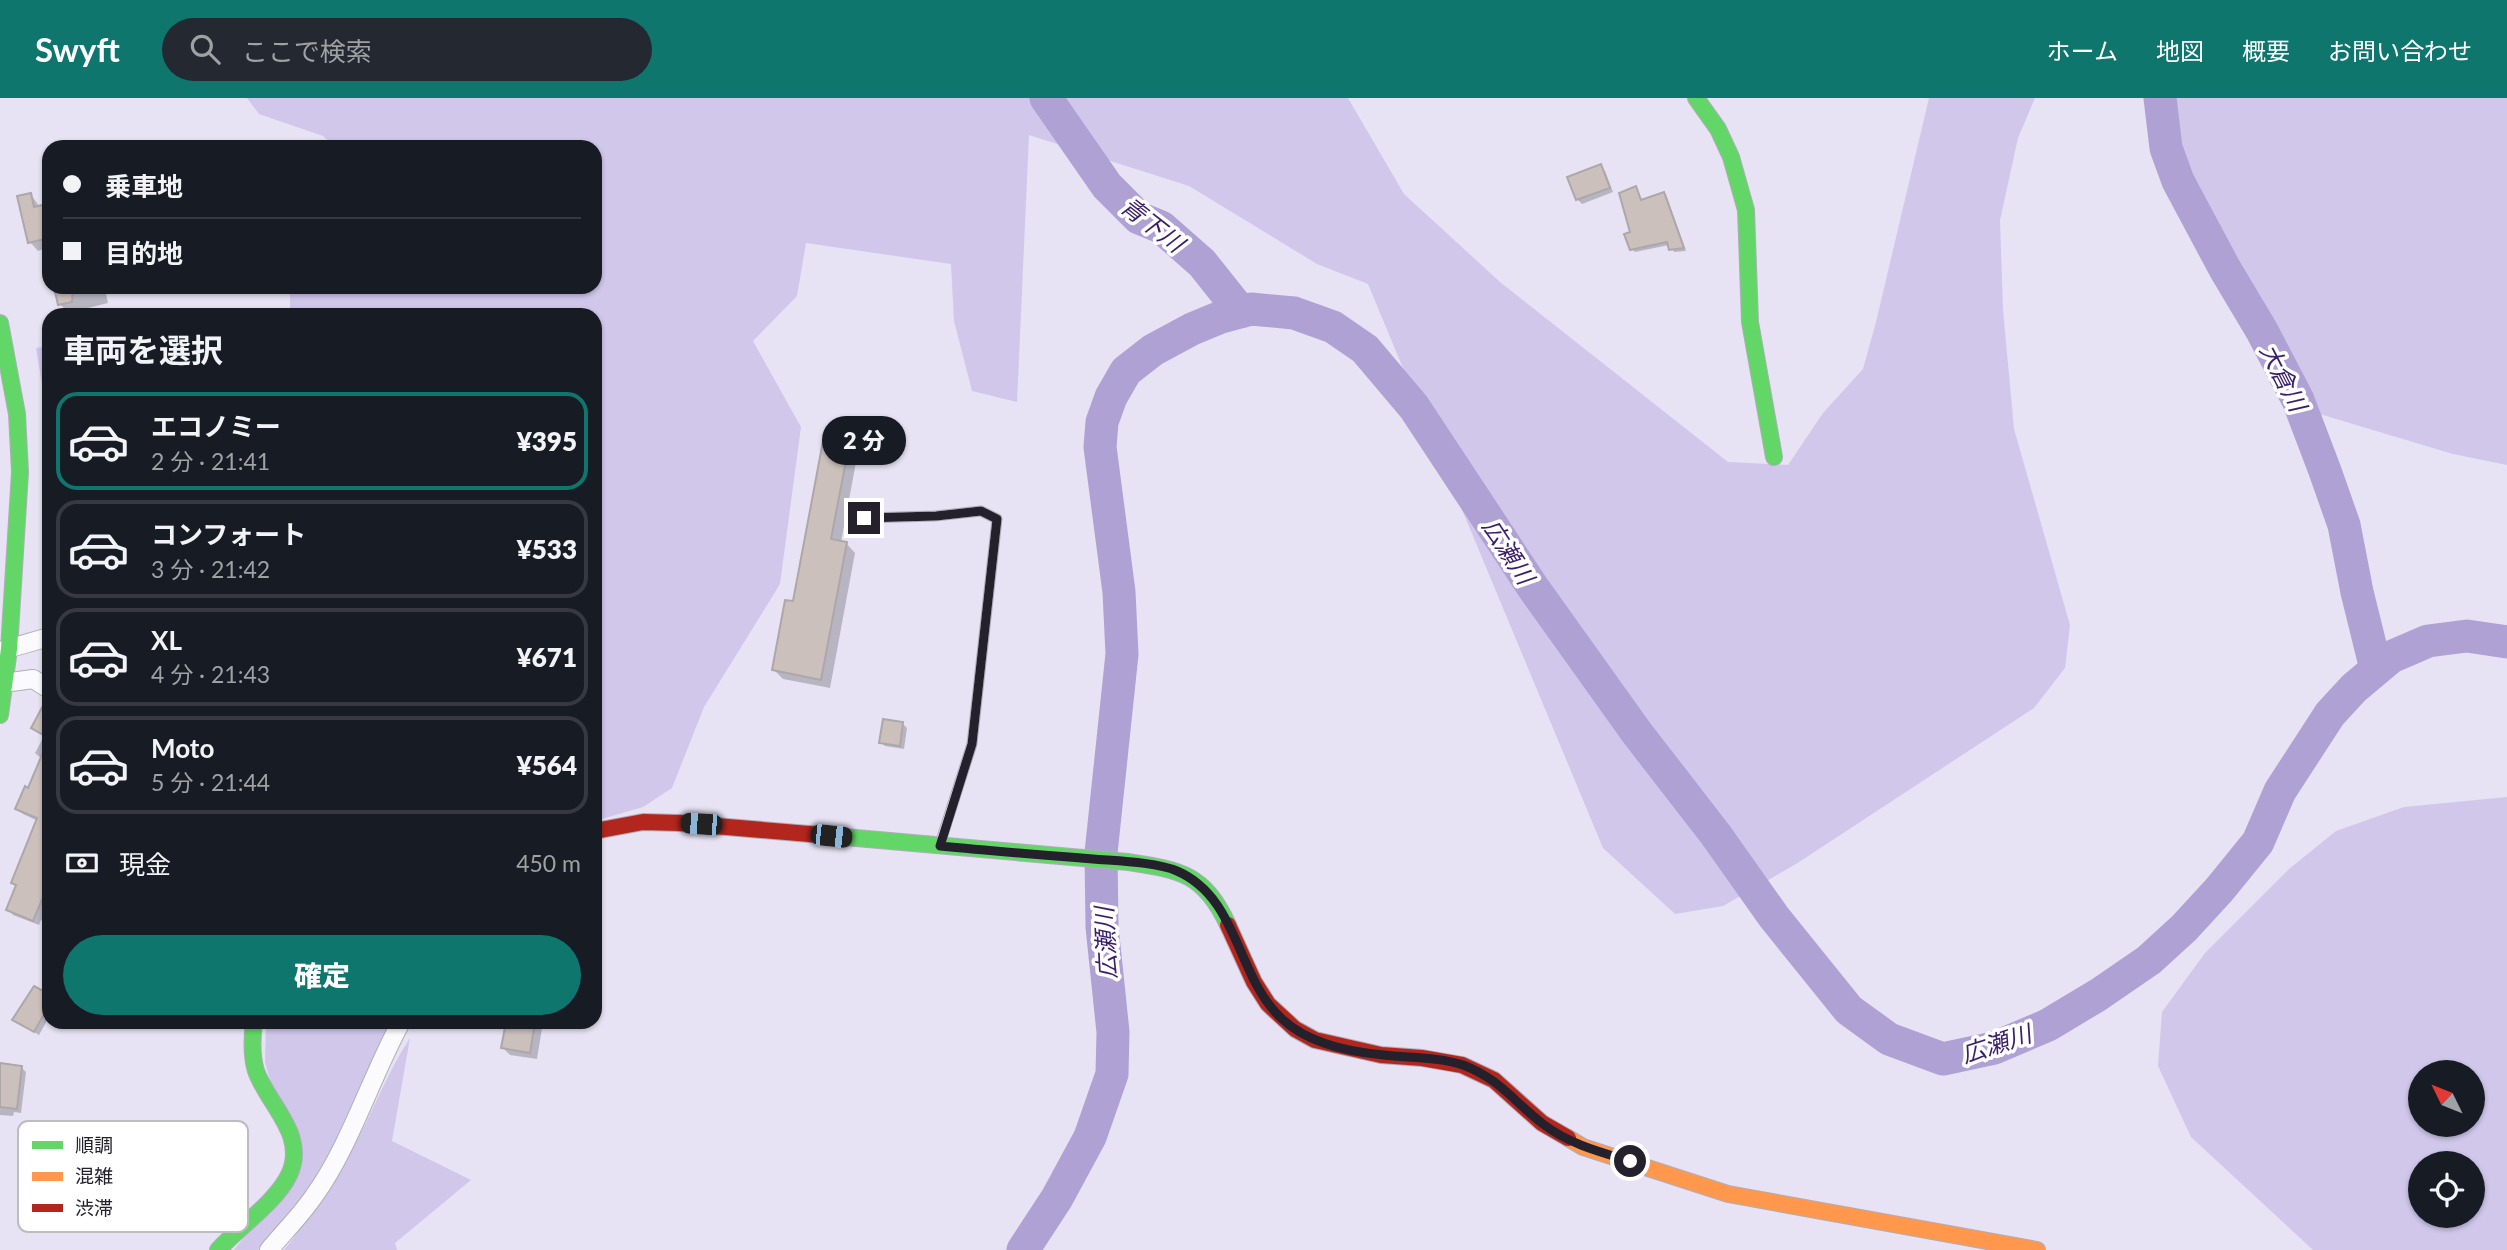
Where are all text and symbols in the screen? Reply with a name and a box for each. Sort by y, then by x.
search box [162,18,652,81]
text: Swyft [35,29,120,69]
icon: search [186,30,224,68]
text: ここで検索 [242,35,372,67]
text: ホーム [2047,36,2118,65]
text: 地図 [2156,36,2204,65]
text: 概要 [2242,36,2290,65]
text: お問い合わせ [2328,36,2472,65]
text: 乗車地 [105,170,183,202]
water label: 青下川 [1116,190,1193,259]
text: 目的地 [105,237,183,269]
text: 車両を選択 [63,330,223,369]
water label: 大倉川 [2255,338,2315,418]
icon: car [67,410,130,473]
text: エコノミー [151,410,281,442]
callout: 2 分 [822,416,906,466]
text: ¥395 [517,425,577,457]
text: 2 分 [843,426,885,454]
text: 2 分 · 21:41 [151,447,270,475]
route end [848,502,880,534]
water label: 広瀬川 [1477,513,1542,592]
icon: car [67,518,130,581]
text: コンフォート [151,518,306,550]
text: ¥533 [517,533,577,565]
text: 3 分 · 21:42 [151,555,270,583]
text: XL [151,624,182,656]
icon: car [67,626,130,689]
text: ¥671 [517,641,577,673]
text: 4 分 · 21:43 [151,660,270,688]
text: Moto [151,732,214,764]
icon: car [67,734,130,797]
text: ¥564 [517,749,577,781]
text: 5 分 · 21:44 [151,768,270,796]
car [680,812,723,836]
car [810,823,853,849]
icon: cash [63,844,101,882]
text: 現金 [119,848,171,880]
text: 450 m [516,849,581,877]
water label: 広瀬川 [1088,903,1121,980]
button: 確定 [63,935,581,1015]
water label: 広瀬川 [1957,1017,2038,1068]
north arrow [2408,1060,2485,1138]
map controls [2408,1060,2485,1228]
legend [18,1121,248,1232]
text: 順調 [75,1133,113,1156]
route start [1614,1145,1646,1177]
button: locate [2408,1151,2485,1228]
text: 混雑 [75,1164,113,1187]
text: 渋滞 [75,1196,113,1219]

